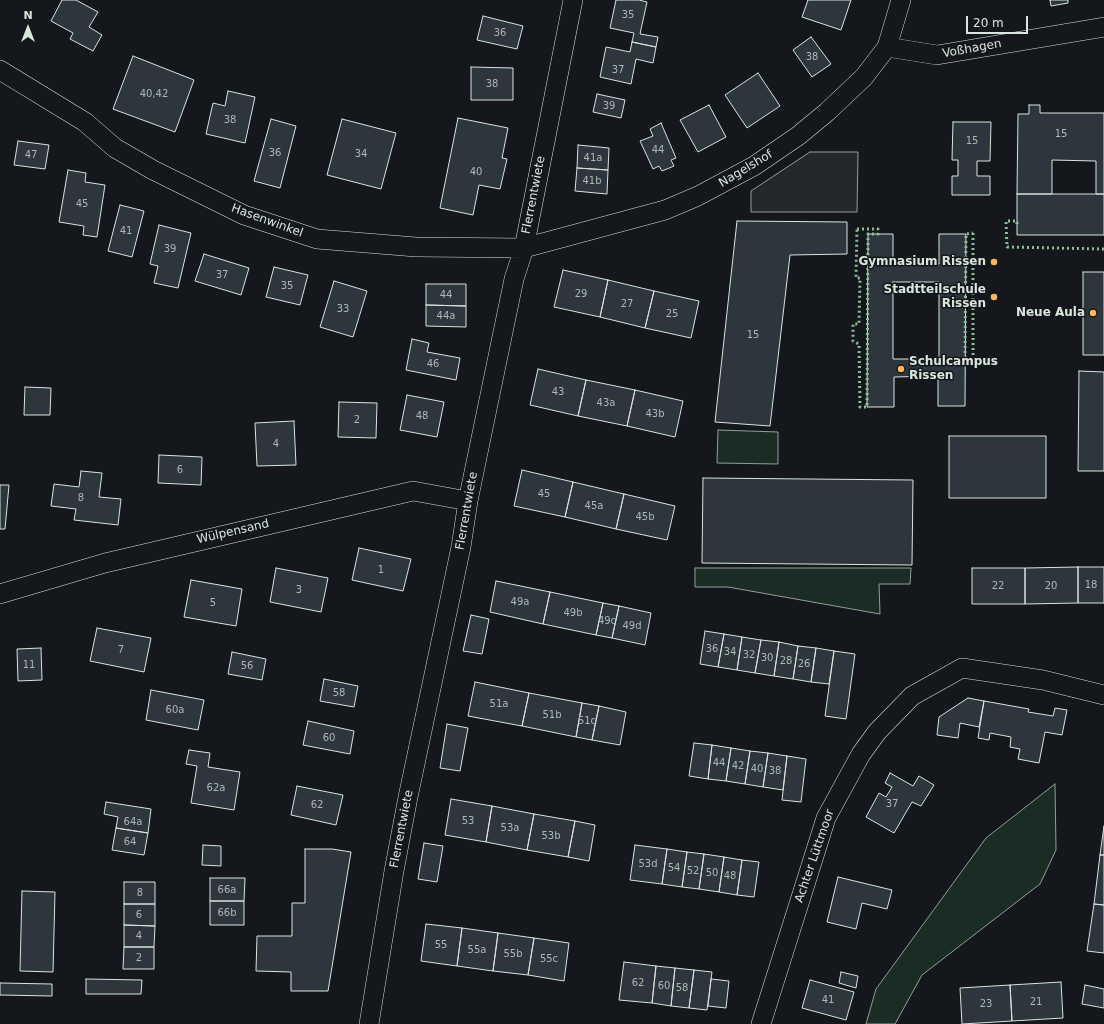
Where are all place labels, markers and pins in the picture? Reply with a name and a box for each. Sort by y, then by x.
place label: Gymnasium Rissen [858,255,986,269]
marker: Gymnasium Rissen [989,257,999,267]
place label: Stadtteilschule Rissen [884,283,986,311]
marker: Stadtteilschule Rissen [989,292,999,302]
place label: Neue Aula [1016,306,1085,320]
marker: Neue Aula [1088,308,1098,318]
place label: Schulcampus Rissen [909,355,998,383]
marker: Schulcampus Rissen [896,364,906,374]

